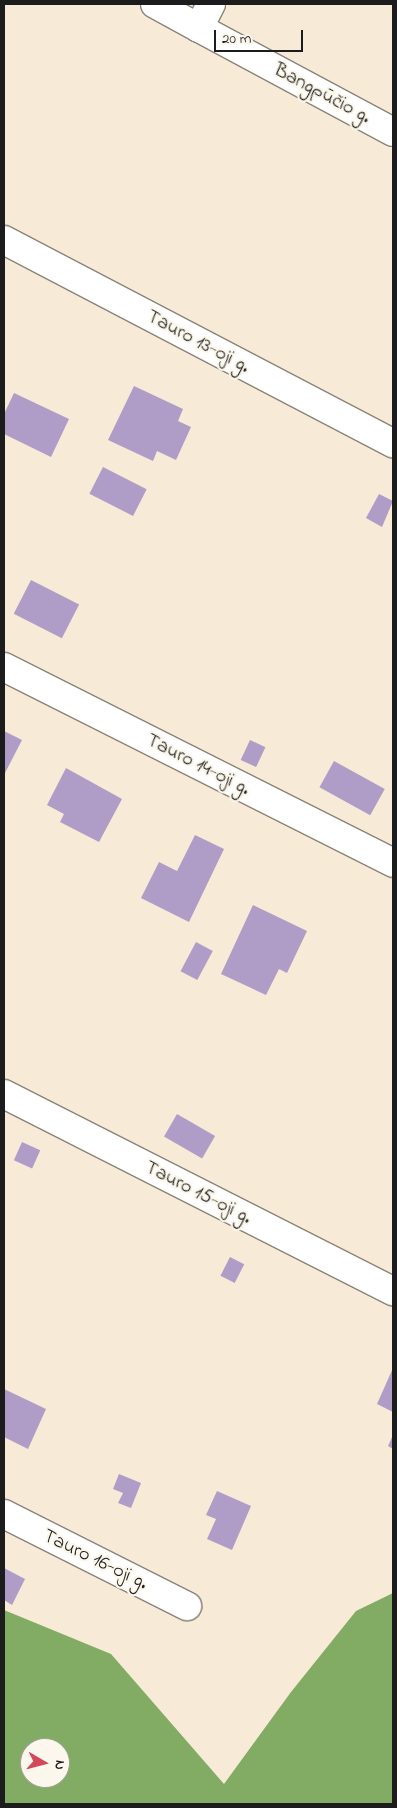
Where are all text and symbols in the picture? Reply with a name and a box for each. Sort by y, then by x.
scale bar [217,20,306,52]
text: 20 m [222,28,251,50]
street label: Bangpūčio g. [269,58,375,130]
street label: Tauro 13-oji g. [142,305,254,379]
street label: Tauro 14-oji g. [142,729,254,801]
street label: Tauro 15-oji g. [141,1156,255,1230]
street label: Tauro 16-oji g. [39,1524,151,1596]
north arrow [20,1738,70,1788]
text: N [48,1759,70,1771]

